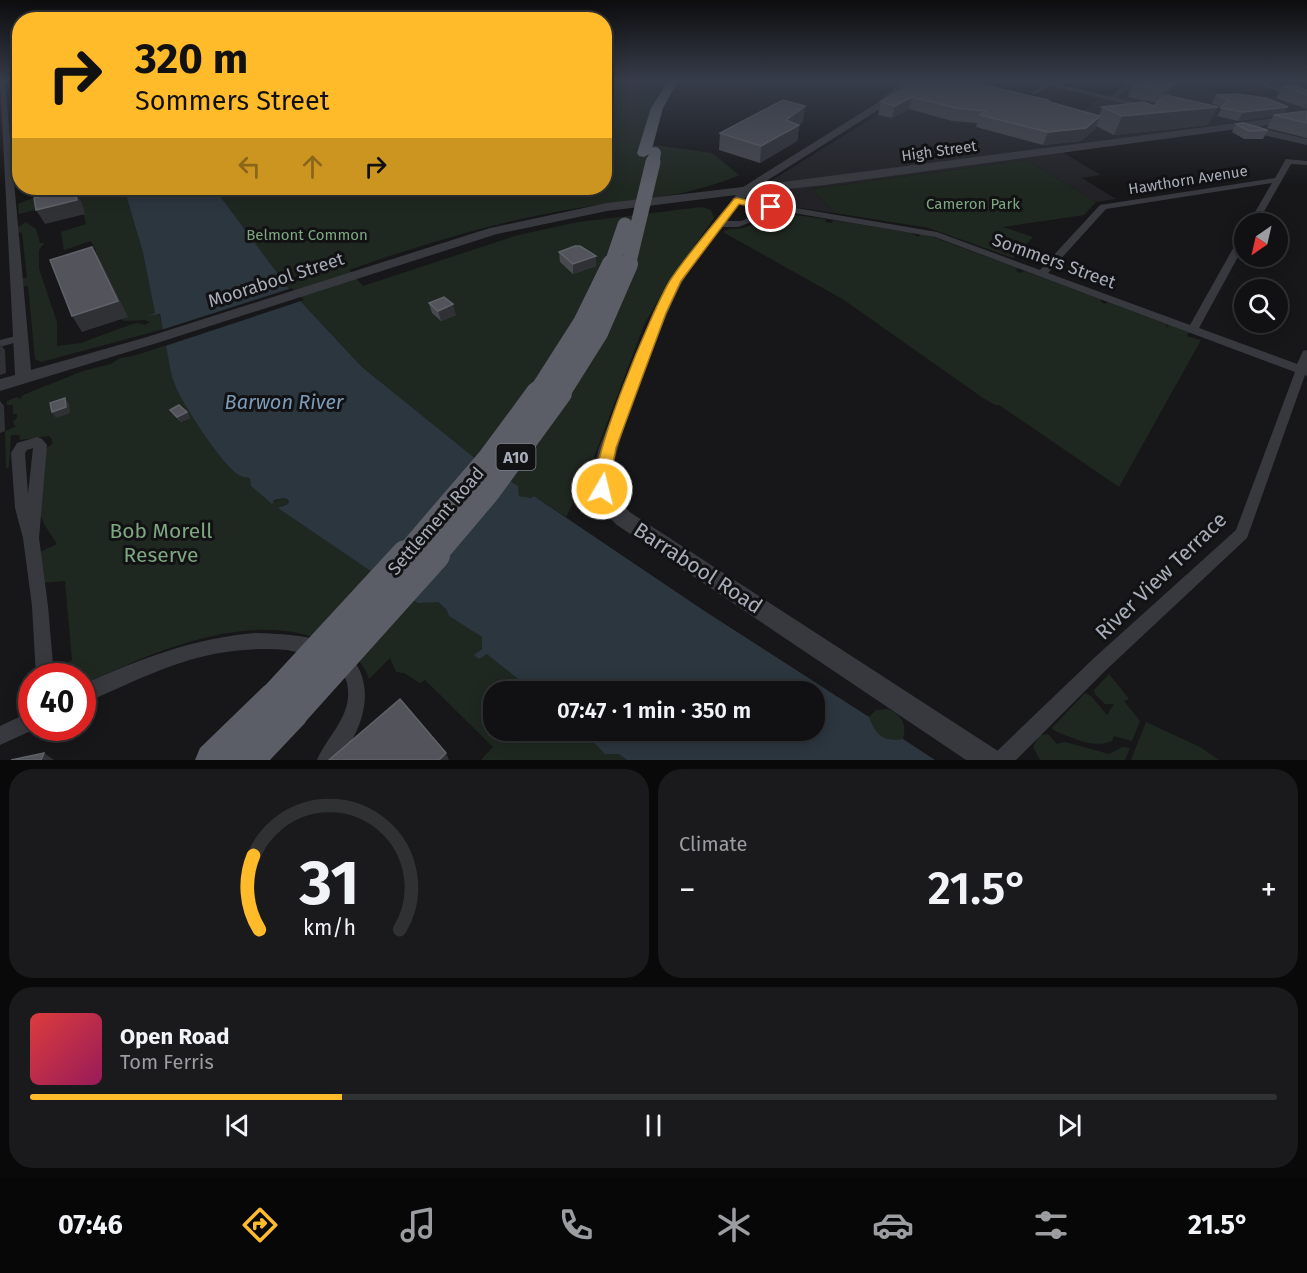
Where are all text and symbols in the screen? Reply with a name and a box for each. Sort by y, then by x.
text: 320 m [135,34,248,84]
icon: right [36,36,114,114]
text: Sommers Street [135,85,330,117]
street label: High Street [900,137,978,165]
icon: left [233,150,266,183]
icon: ahead [296,150,329,183]
icon: right [359,150,392,183]
street label: Hawthorn Avenue [1127,162,1249,198]
pin [745,181,796,232]
icon: arrive [754,190,787,223]
park label: Cameron Park [926,195,1020,213]
north arrow [1234,213,1288,267]
map controls [1234,213,1288,333]
park label: Belmont Common [246,226,368,244]
street label: Sommers Street [989,228,1119,294]
street label: Moorabool Street [205,247,347,312]
button: search [1234,279,1288,333]
water label: Barwon River [225,390,345,414]
road number: A10 [496,444,536,470]
position arrow [570,457,634,521]
street label: Settlement Road [383,462,489,580]
street label: River View Terrace [1090,507,1232,645]
street label: Barrabool Road [629,517,767,619]
park label: Bob Morell Reserve [110,518,212,568]
speed limit sign: 40 [18,663,96,741]
text: 07:47 · 1 min · 350 m [557,697,751,724]
text: Climate [679,832,747,856]
text: 31 [298,846,359,921]
text: 21.5° [928,862,1028,916]
text: − [679,870,696,910]
text: + [1261,870,1277,910]
text: km/h [302,916,356,942]
text: Open Road [120,1023,230,1050]
text: Tom Ferris [120,1050,214,1074]
icon: previous [221,1109,254,1142]
icon: pause [637,1109,670,1142]
icon: next [1053,1109,1086,1142]
icon: directions [239,1204,281,1246]
icon: music [397,1204,439,1246]
icon: phone [555,1204,597,1246]
icon: climate [713,1204,755,1246]
icon: car [872,1204,914,1246]
icon: filters [1030,1204,1072,1246]
text: 07:46 [58,1209,123,1241]
text: 21.5° [1188,1209,1249,1241]

